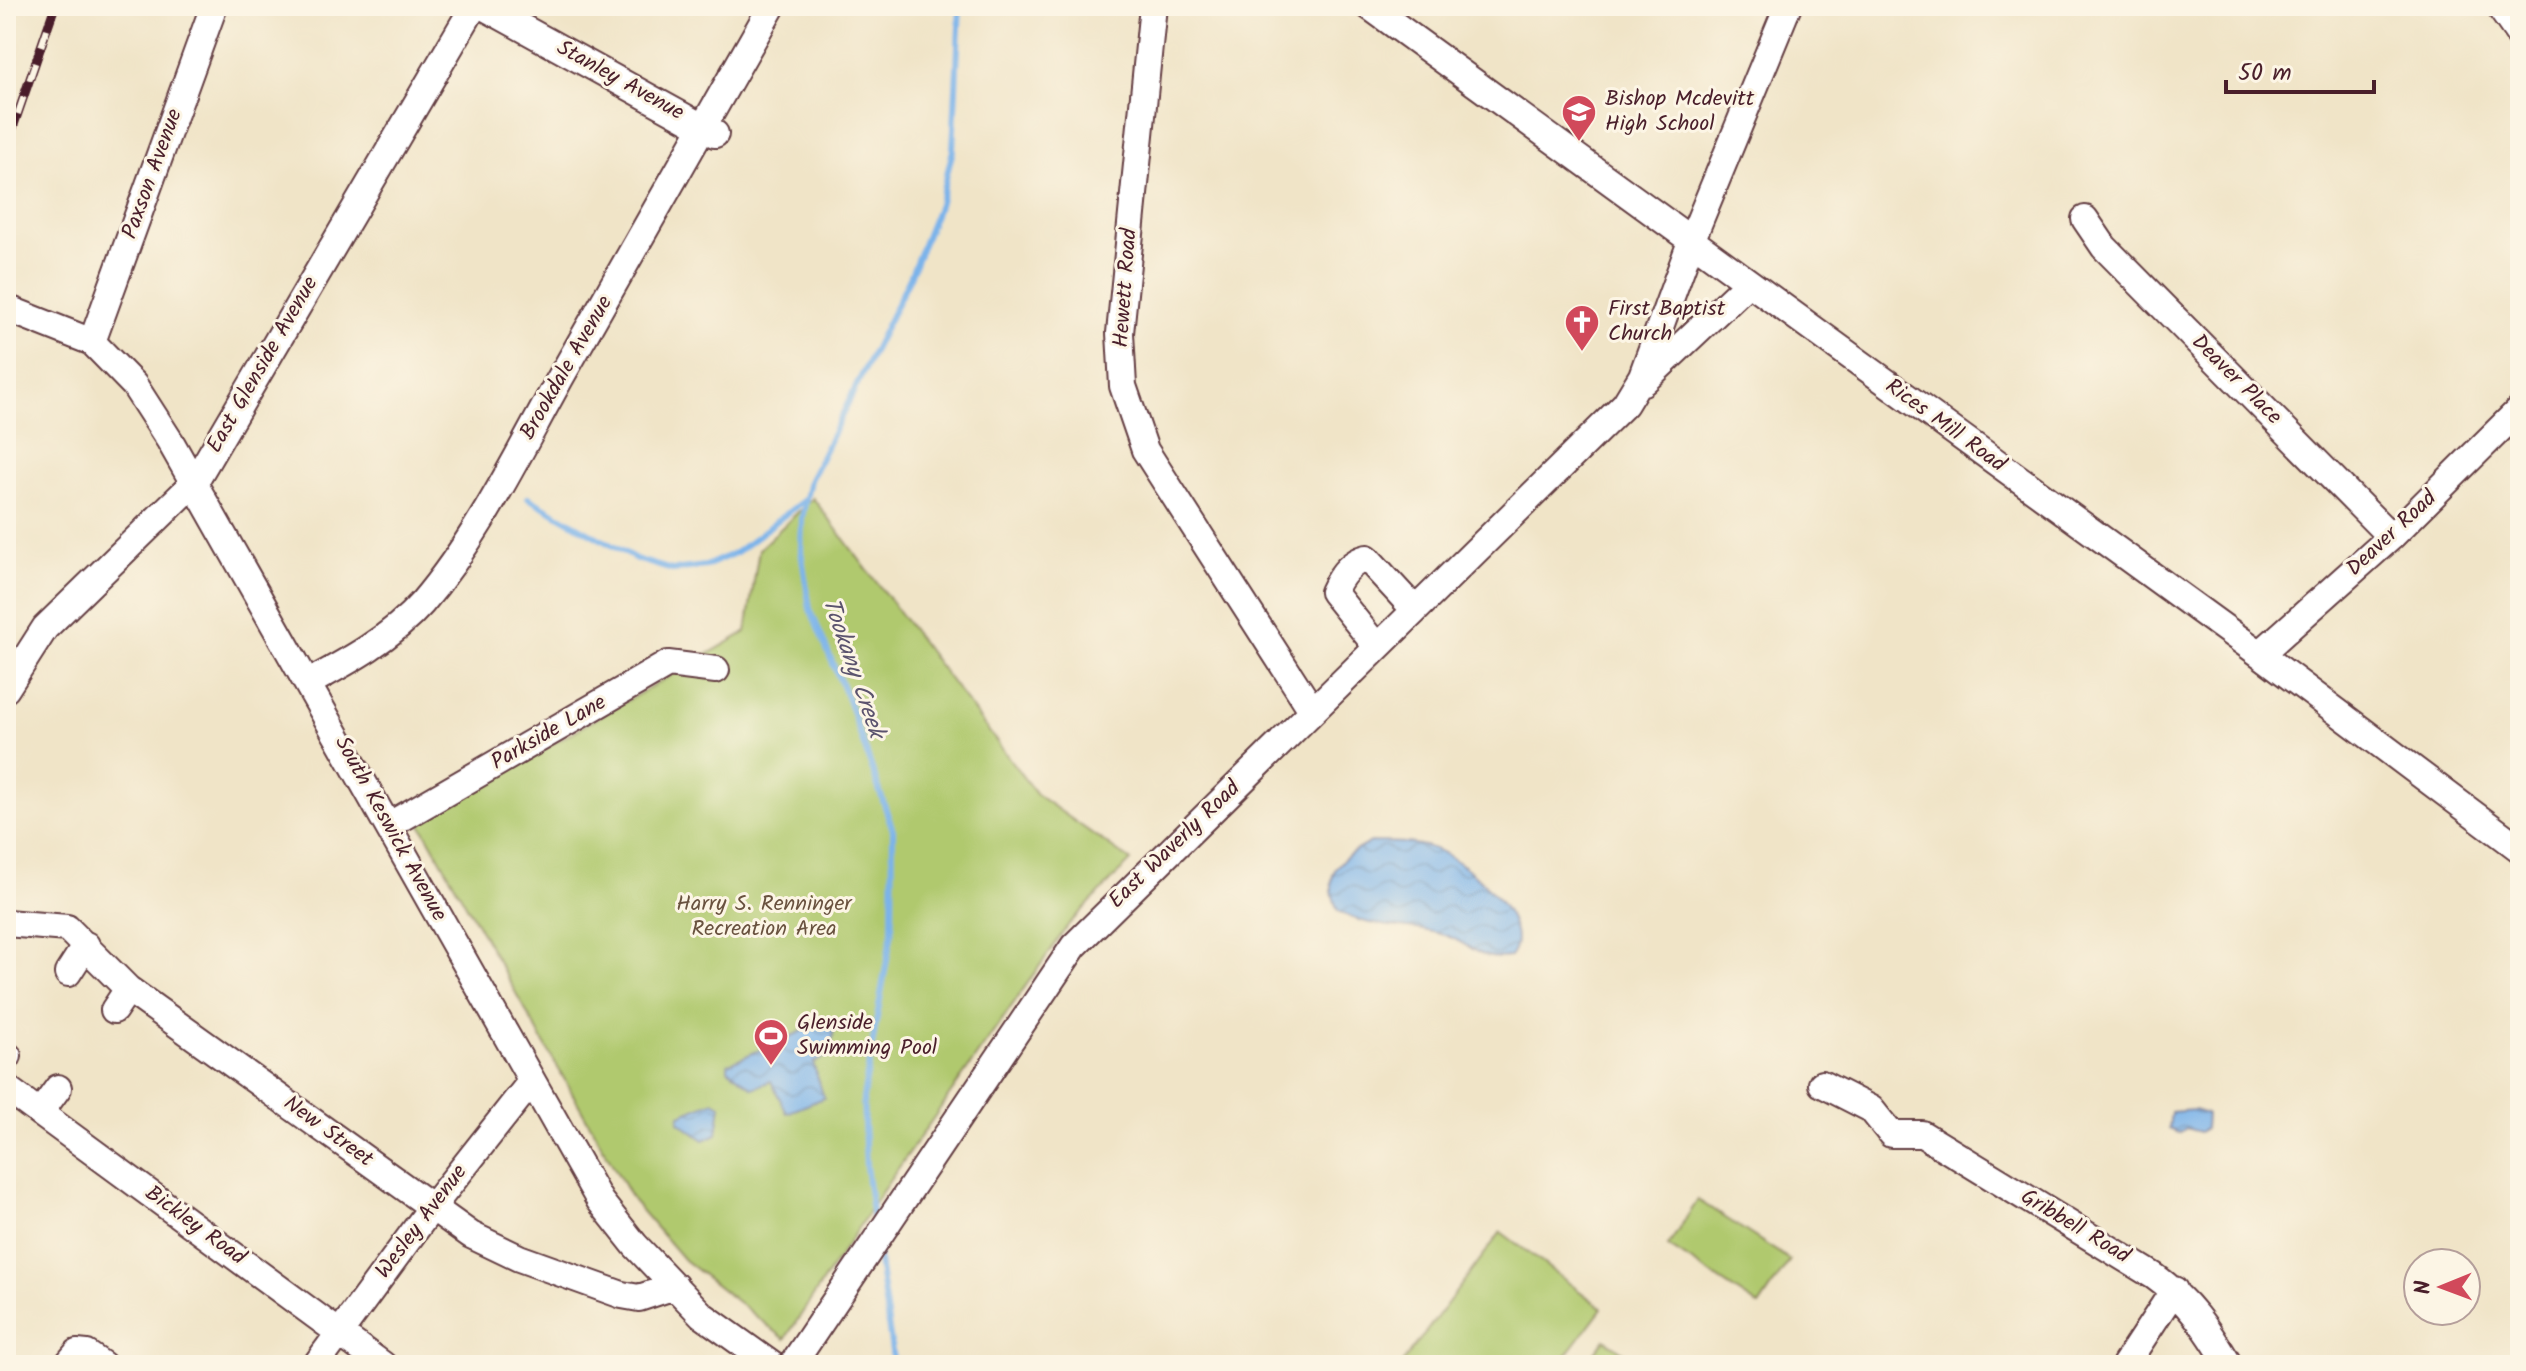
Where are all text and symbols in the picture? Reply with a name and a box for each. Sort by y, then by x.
street label: Stanley Avenue [550,31,690,131]
scale bar [2226,44,2374,94]
text: 50 m [2238,54,2292,93]
place label: Bishop Mcdevitt High School [1605,82,1755,142]
school or university icon: Bishop Mcdevitt High School [1560,93,1598,143]
street label: Paxson Avenue [113,104,193,244]
street label: Hewett Road [1104,226,1148,349]
street label: East Glenside Avenue [198,270,328,460]
street label: Brookdale Avenue [511,289,623,447]
place label: First Baptist Church [1608,292,1726,352]
church icon: First Baptist Church [1563,303,1601,353]
street label: Deaver Place [2182,326,2290,434]
street label: Rices Mill Road [1877,370,2014,483]
street label: Deaver Road [2338,482,2446,586]
water label: Tookany Creek [811,593,896,747]
street label: Parkside Lane [485,686,613,780]
street label: South Keswick Avenue [324,730,456,928]
street label: East Waverly Road [1101,772,1250,918]
park label: Harry S. Renninger Recreation Area [676,887,853,947]
place label: Glenside Swimming Pool [797,1006,938,1066]
sports icon: Glenside Swimming Pool [752,1017,790,1067]
street label: New Street [276,1087,381,1177]
street label: Wesley Avenue [367,1157,477,1287]
street label: Bickley Road [137,1177,254,1275]
street label: Gribbell Road [2013,1180,2137,1274]
north arrow [2402,1247,2482,1327]
text: N [2407,1280,2442,1295]

